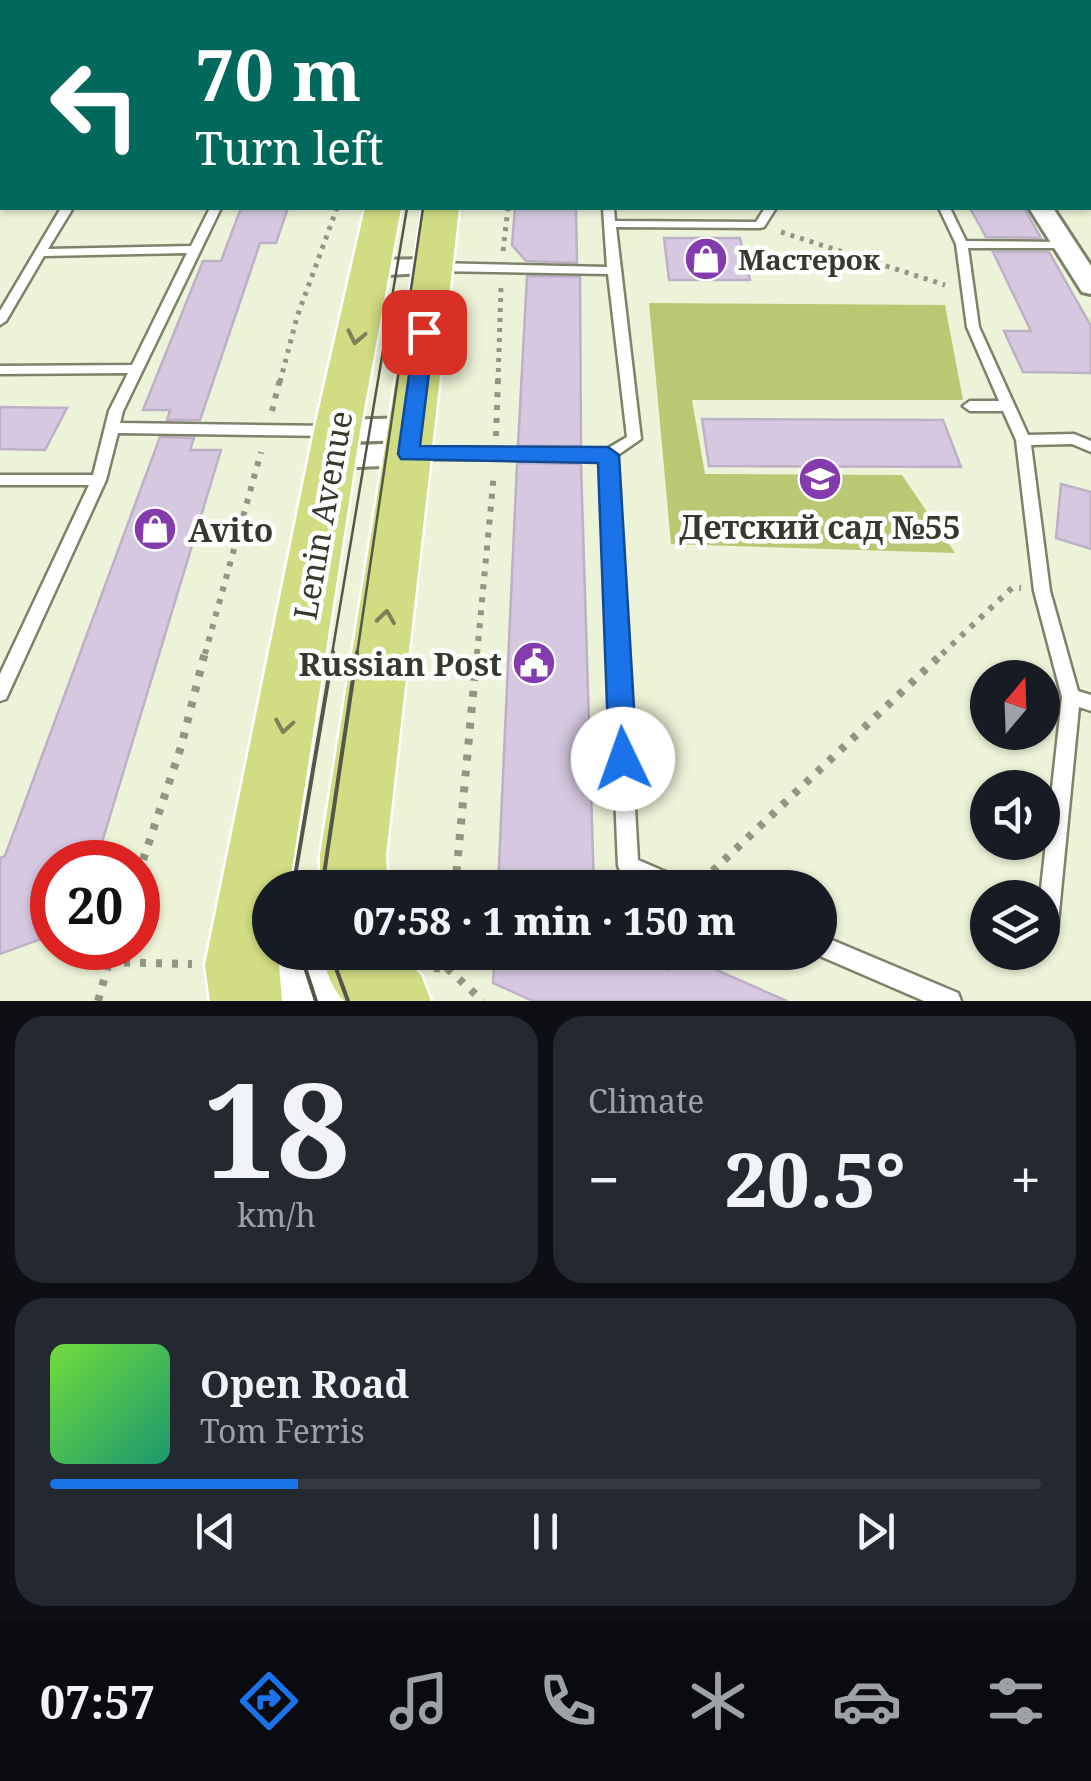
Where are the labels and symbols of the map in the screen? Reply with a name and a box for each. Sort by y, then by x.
shop icon: Мастерок [683,236,729,282]
place label: Мастерок [738,240,881,278]
pin [382,290,467,375]
one-way arrow [347,328,368,345]
street label: Lenin Avenue [282,407,362,623]
school or university icon: Детский сад №55 [797,456,843,502]
place label: Детский сад №55 [679,505,961,548]
shop icon: Avito [132,506,178,552]
place label: Avito [188,508,273,551]
one-way arrow [375,609,396,625]
public building icon: Russian Post [511,640,557,686]
place label: Russian Post [299,642,502,685]
north arrow [970,660,1060,750]
position arrow [571,707,675,811]
one-way arrow [274,717,295,734]
speed limit sign: 20 [30,840,160,970]

